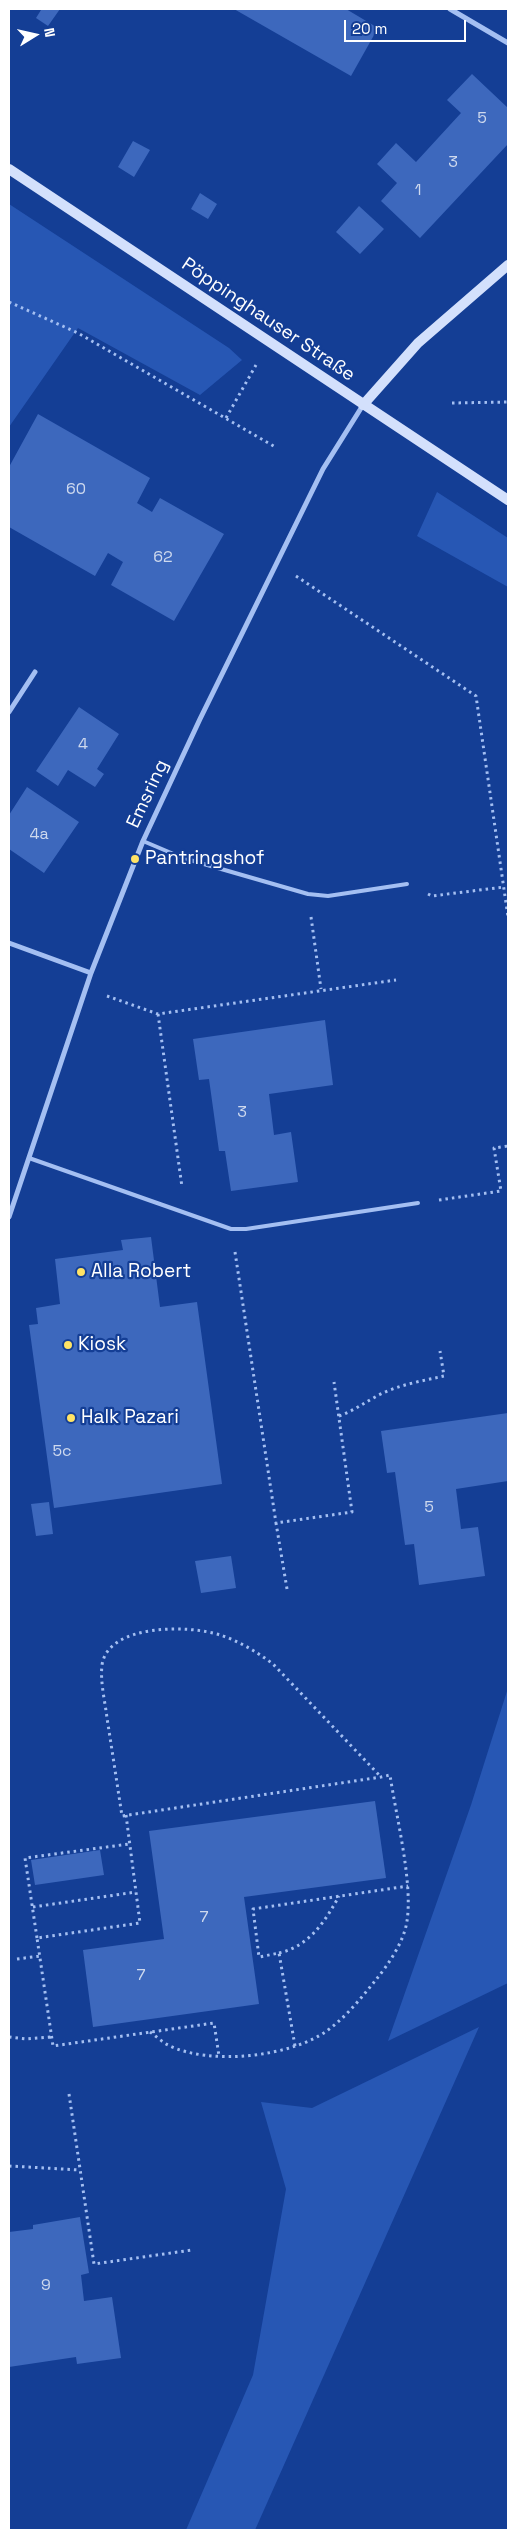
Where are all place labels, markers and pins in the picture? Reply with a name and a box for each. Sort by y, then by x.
place label: Pantringshof [145,848,264,870]
marker: Pantringshof [129,853,141,865]
place label: Alla Robert [91,1261,191,1283]
marker: Alla Robert [75,1266,87,1278]
place label: Kiosk [78,1334,126,1356]
marker: Kiosk [62,1339,74,1351]
place label: Halk Pazari [81,1407,179,1429]
marker: Halk Pazari [65,1412,77,1424]

